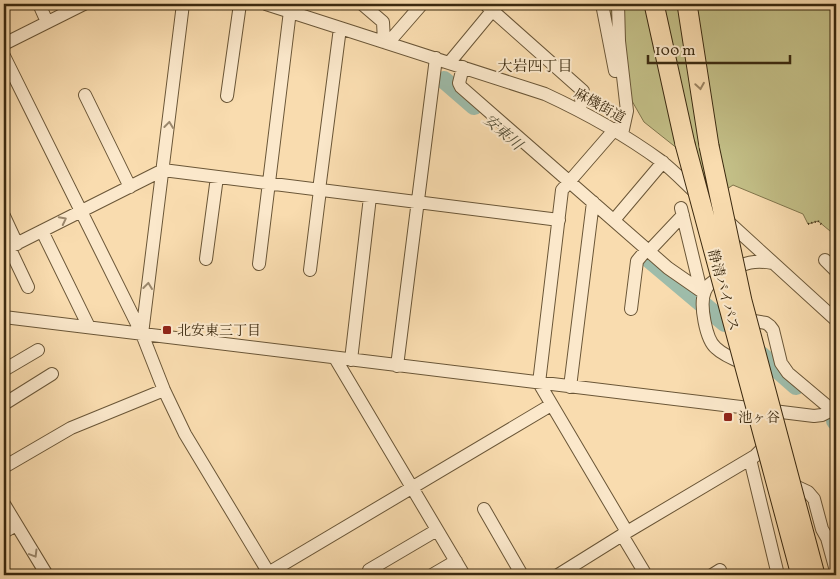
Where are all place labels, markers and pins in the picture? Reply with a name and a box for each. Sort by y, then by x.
place label: 北安東三丁目 [177,322,261,341]
marker: 北安東三丁目 [161,324,173,336]
place label: 池ヶ谷 [738,409,780,428]
marker: 池ヶ谷 [722,411,734,423]

